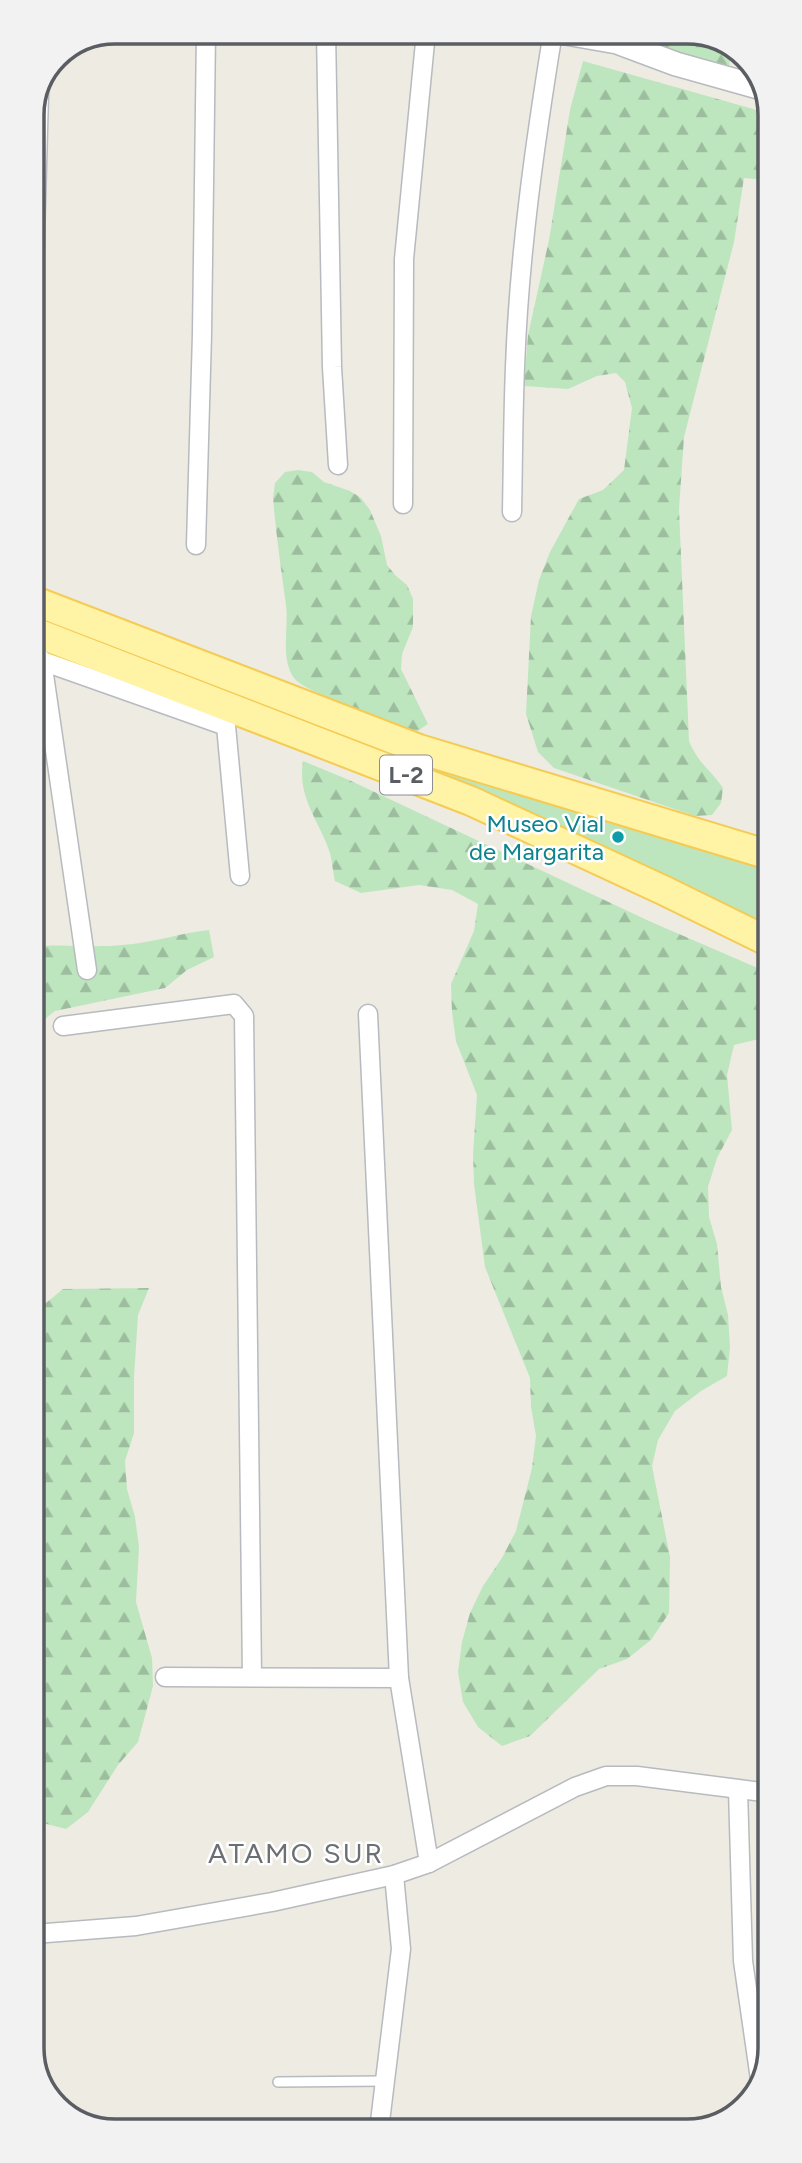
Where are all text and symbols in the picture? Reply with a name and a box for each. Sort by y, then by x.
road number: L-2 [380,755,432,794]
place label: Museo Vial de Margarita [469,809,604,866]
marker: Museo Vial de Margarita [610,829,626,845]
district label: ATAMO SUR [208,1836,384,1870]

